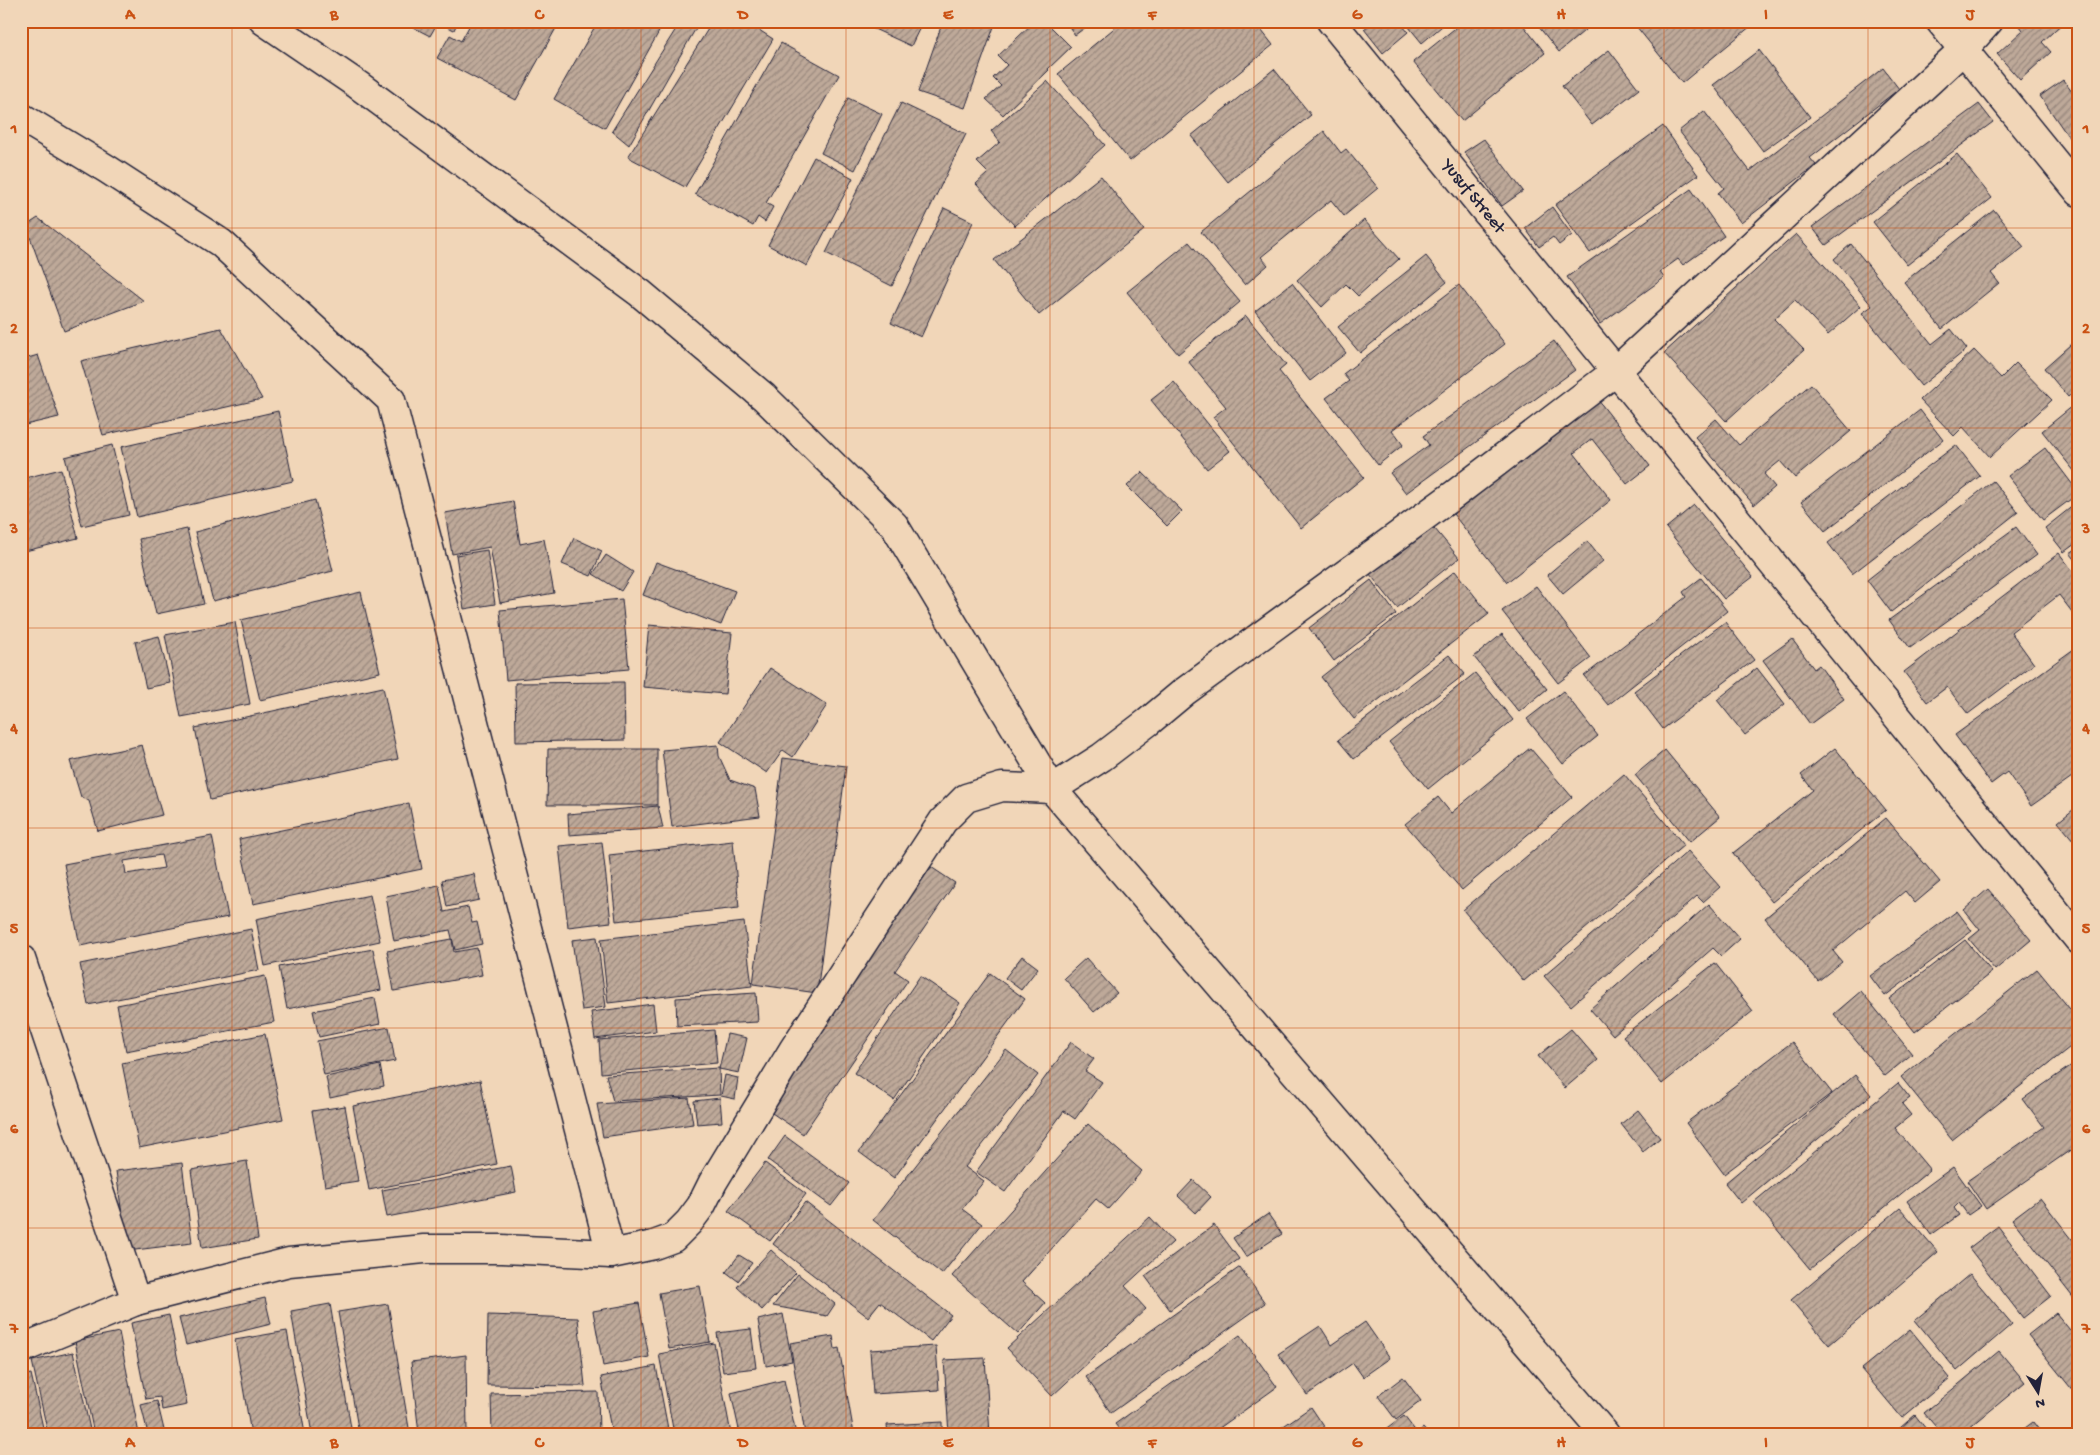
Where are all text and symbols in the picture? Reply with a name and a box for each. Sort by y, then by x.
text: A [124,7,136,26]
text: B [329,7,339,26]
text: C [534,7,545,26]
text: D [736,7,749,26]
text: E [943,7,954,26]
text: F [1147,7,1158,26]
text: G [1352,7,1363,26]
text: H [1556,7,1566,26]
text: I [1764,7,1768,26]
text: J [1965,7,1976,26]
text: 1 [10,121,17,140]
text: 1 [2082,121,2089,140]
street label: Yusuf Street [1435,154,1510,240]
text: 2 [10,321,18,340]
text: 2 [2082,321,2090,340]
text: 3 [9,521,18,540]
text: 3 [2081,521,2090,540]
text: 4 [9,721,18,740]
text: 4 [2081,721,2090,740]
text: 5 [10,921,19,940]
text: 5 [2082,921,2091,940]
text: 6 [10,1121,19,1140]
text: 6 [2082,1121,2091,1140]
text: 7 [9,1321,19,1340]
text: 7 [2081,1321,2091,1340]
north arrow [2012,1368,2062,1418]
text: N [2034,1393,2046,1412]
text: A [124,1435,136,1454]
text: B [329,1435,339,1454]
text: C [534,1435,545,1454]
text: D [736,1435,749,1454]
text: E [943,1435,954,1454]
text: F [1147,1435,1158,1454]
text: G [1352,1435,1363,1454]
text: H [1556,1435,1566,1454]
text: I [1764,1435,1768,1454]
text: J [1965,1435,1976,1454]

